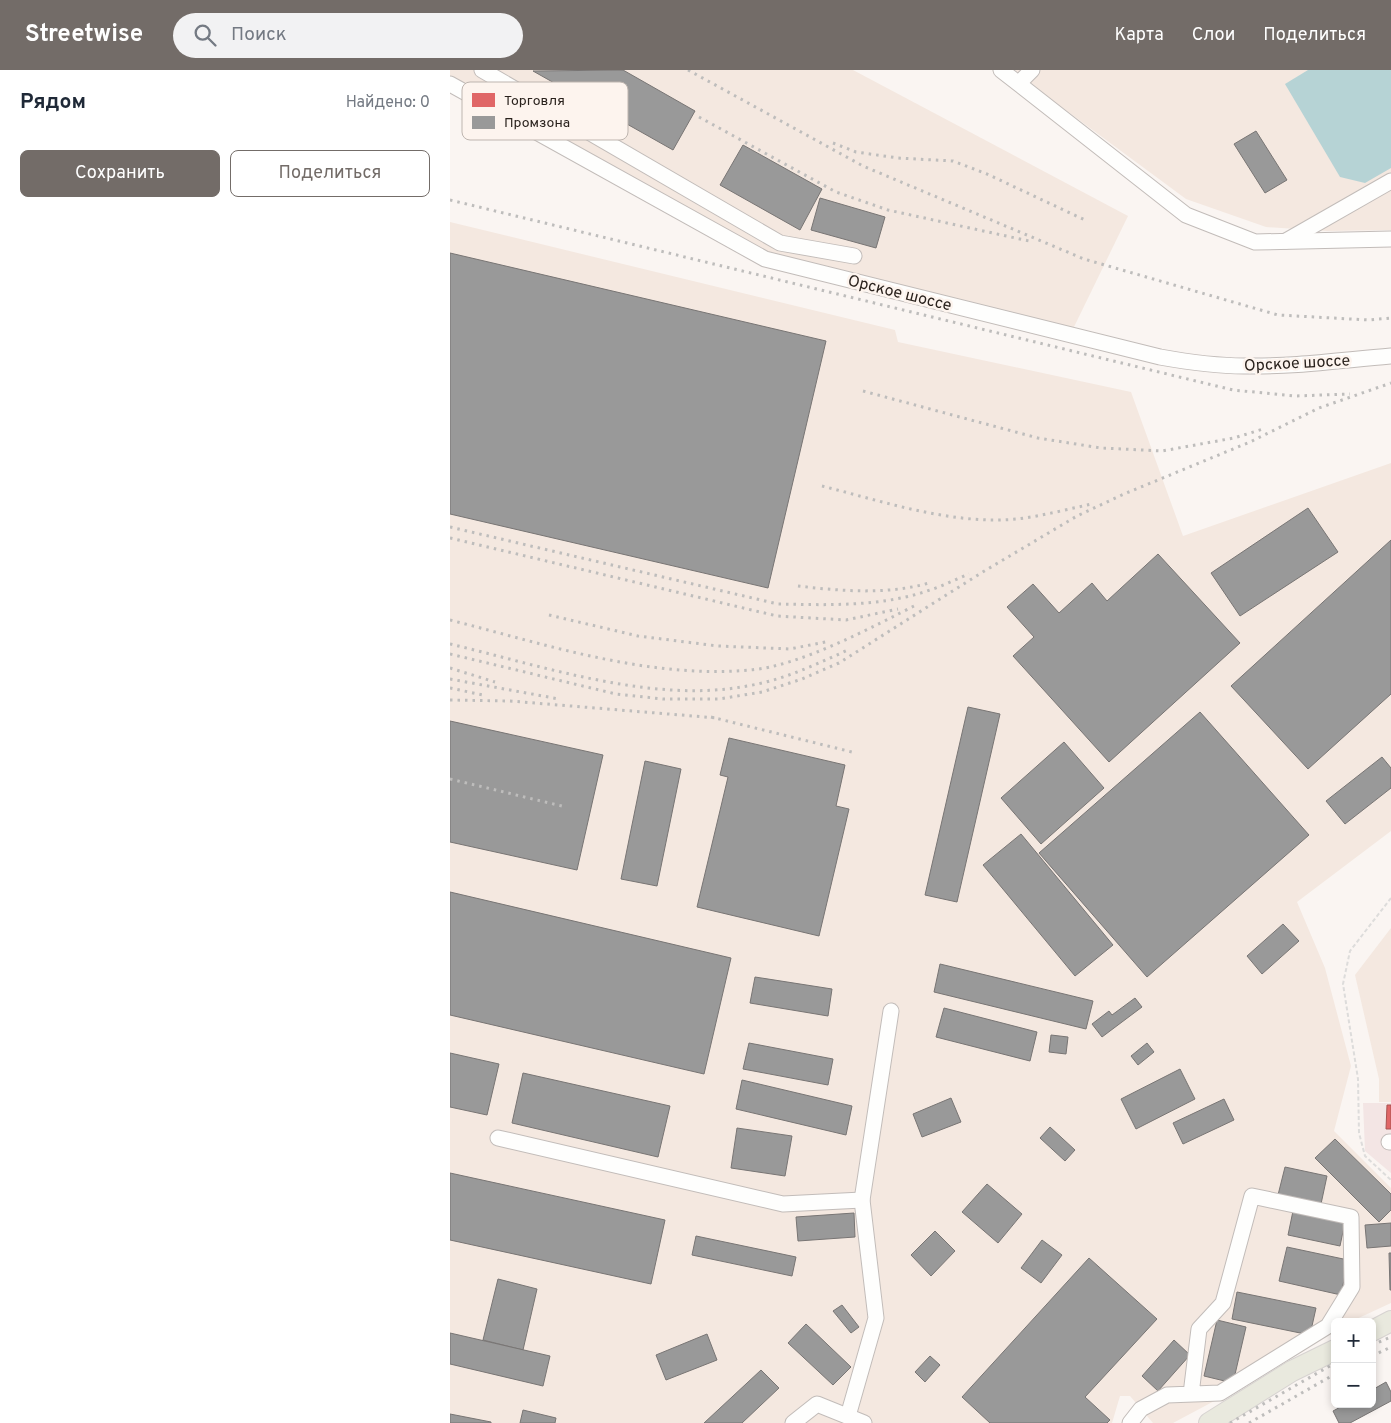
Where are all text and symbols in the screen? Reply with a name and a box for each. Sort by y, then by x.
search box [173,13,523,58]
text: Streetwise [25,20,143,50]
icon: search [191,21,219,49]
text: Поиск [231,23,287,47]
text: Карта [1114,24,1164,47]
text: Слои [1192,24,1235,47]
text: Поделиться [1263,24,1366,47]
legend [462,82,628,140]
text: Рядом [20,89,86,116]
text: Найдено: 0 [346,93,430,113]
text: Торговля [504,93,565,110]
text: Промзона [504,115,570,132]
button: Сохранить [20,150,220,197]
button: Поделиться [230,150,430,197]
street label: Орское шоссе [846,271,953,316]
street label: Орское шоссе [1244,351,1351,377]
map controls [1331,1318,1376,1408]
button: + [1331,1318,1376,1363]
button: − [1331,1363,1376,1408]

